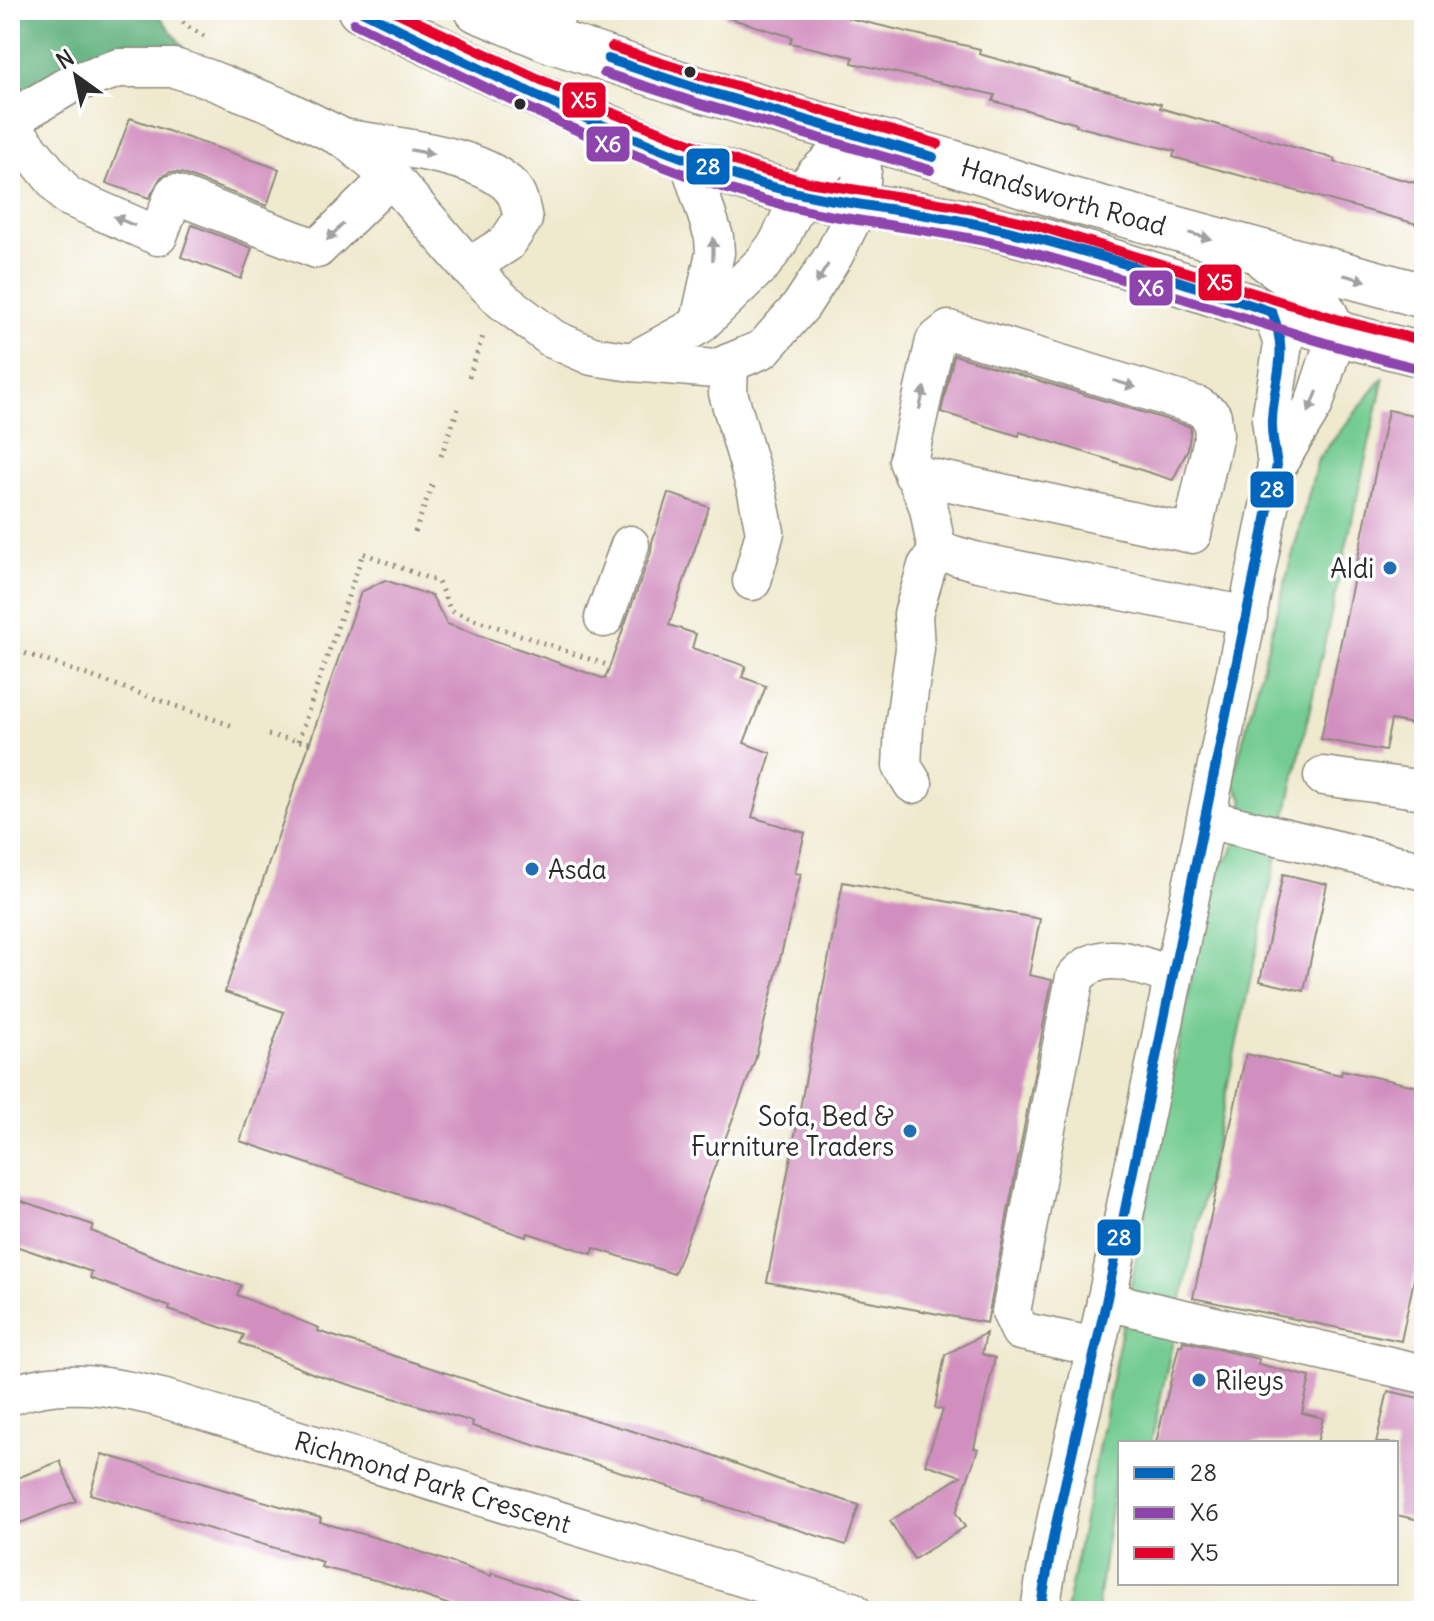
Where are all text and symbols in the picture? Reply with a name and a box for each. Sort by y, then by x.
north arrow [36,36,116,116]
text: N [51,43,79,75]
unlabelled marker [682,64,698,80]
line badge: X5 [561,81,607,119]
text: X5 [571,86,597,114]
unlabelled marker [512,96,528,112]
line badge: X6 [585,125,631,163]
text: X6 [595,130,621,158]
one-way arrow [410,146,435,159]
line badge: 28 [685,147,731,186]
street label: Handsworth Road [957,150,1170,242]
text: 28 [696,152,720,180]
one-way arrow [112,215,136,228]
one-way arrow [326,222,345,241]
one-way arrow [1188,230,1212,243]
one-way arrow [707,235,720,261]
one-way arrow [815,263,829,285]
line badge: X5 [1197,263,1243,302]
text: X5 [1207,268,1233,296]
line badge: X6 [1128,269,1174,307]
one-way arrow [1343,273,1368,285]
text: X6 [1138,274,1164,302]
one-way arrow [1113,378,1137,390]
one-way arrow [916,386,929,411]
one-way arrow [1307,390,1320,413]
line badge: 28 [1249,470,1295,509]
text: 28 [1260,475,1284,503]
place label: Aldi [1330,552,1374,585]
marker: Aldi [1381,559,1399,577]
place label: Asda [548,853,607,886]
marker: Asda [523,860,541,878]
place label: Sofa, Bed & Furniture Traders [691,1100,894,1163]
marker: Sofa, Bed & Furniture Traders [901,1122,919,1140]
line badge: 28 [1096,1218,1142,1257]
text: 28 [1107,1223,1131,1251]
place label: Rileys [1215,1364,1284,1397]
marker: Rileys [1190,1371,1208,1389]
street label: Richmond Park Crescent [291,1423,575,1540]
legend [1118,1441,1398,1585]
text: 28 [1190,1457,1217,1487]
text: X6 [1190,1497,1219,1527]
text: X5 [1190,1537,1219,1567]

